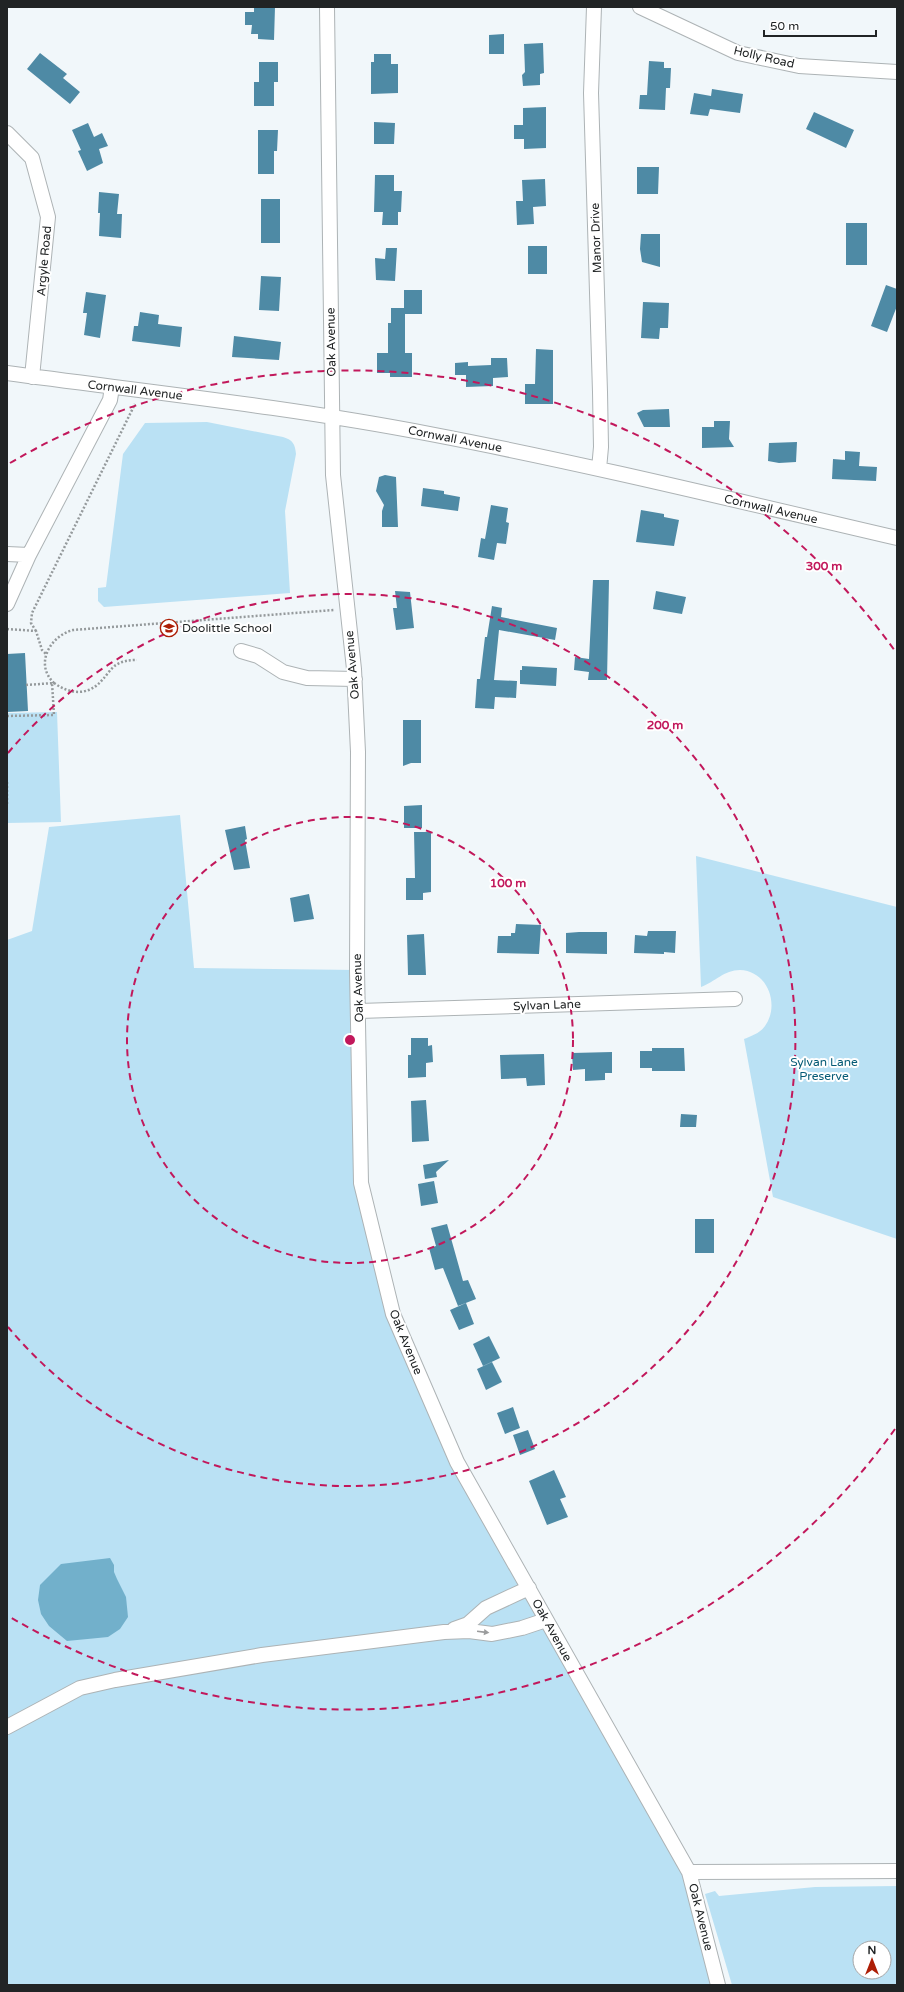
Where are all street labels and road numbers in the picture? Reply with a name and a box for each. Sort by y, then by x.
street label: Holly Road [732,43,796,71]
street label: Manor Drive [588,202,604,273]
street label: Argyle Road [34,225,54,297]
street label: Oak Avenue [323,307,339,377]
street label: Cornwall Avenue [87,377,183,403]
street label: Cornwall Avenue [407,423,503,455]
street label: Cornwall Avenue [723,491,819,527]
street label: Oak Avenue [342,630,362,700]
street label: Oak Avenue [350,953,366,1023]
street label: Sylvan Lane [513,997,581,1013]
street label: Oak Avenue [387,1307,425,1377]
street label: Oak Avenue [529,1596,575,1664]
street label: Oak Avenue [686,1882,716,1952]

